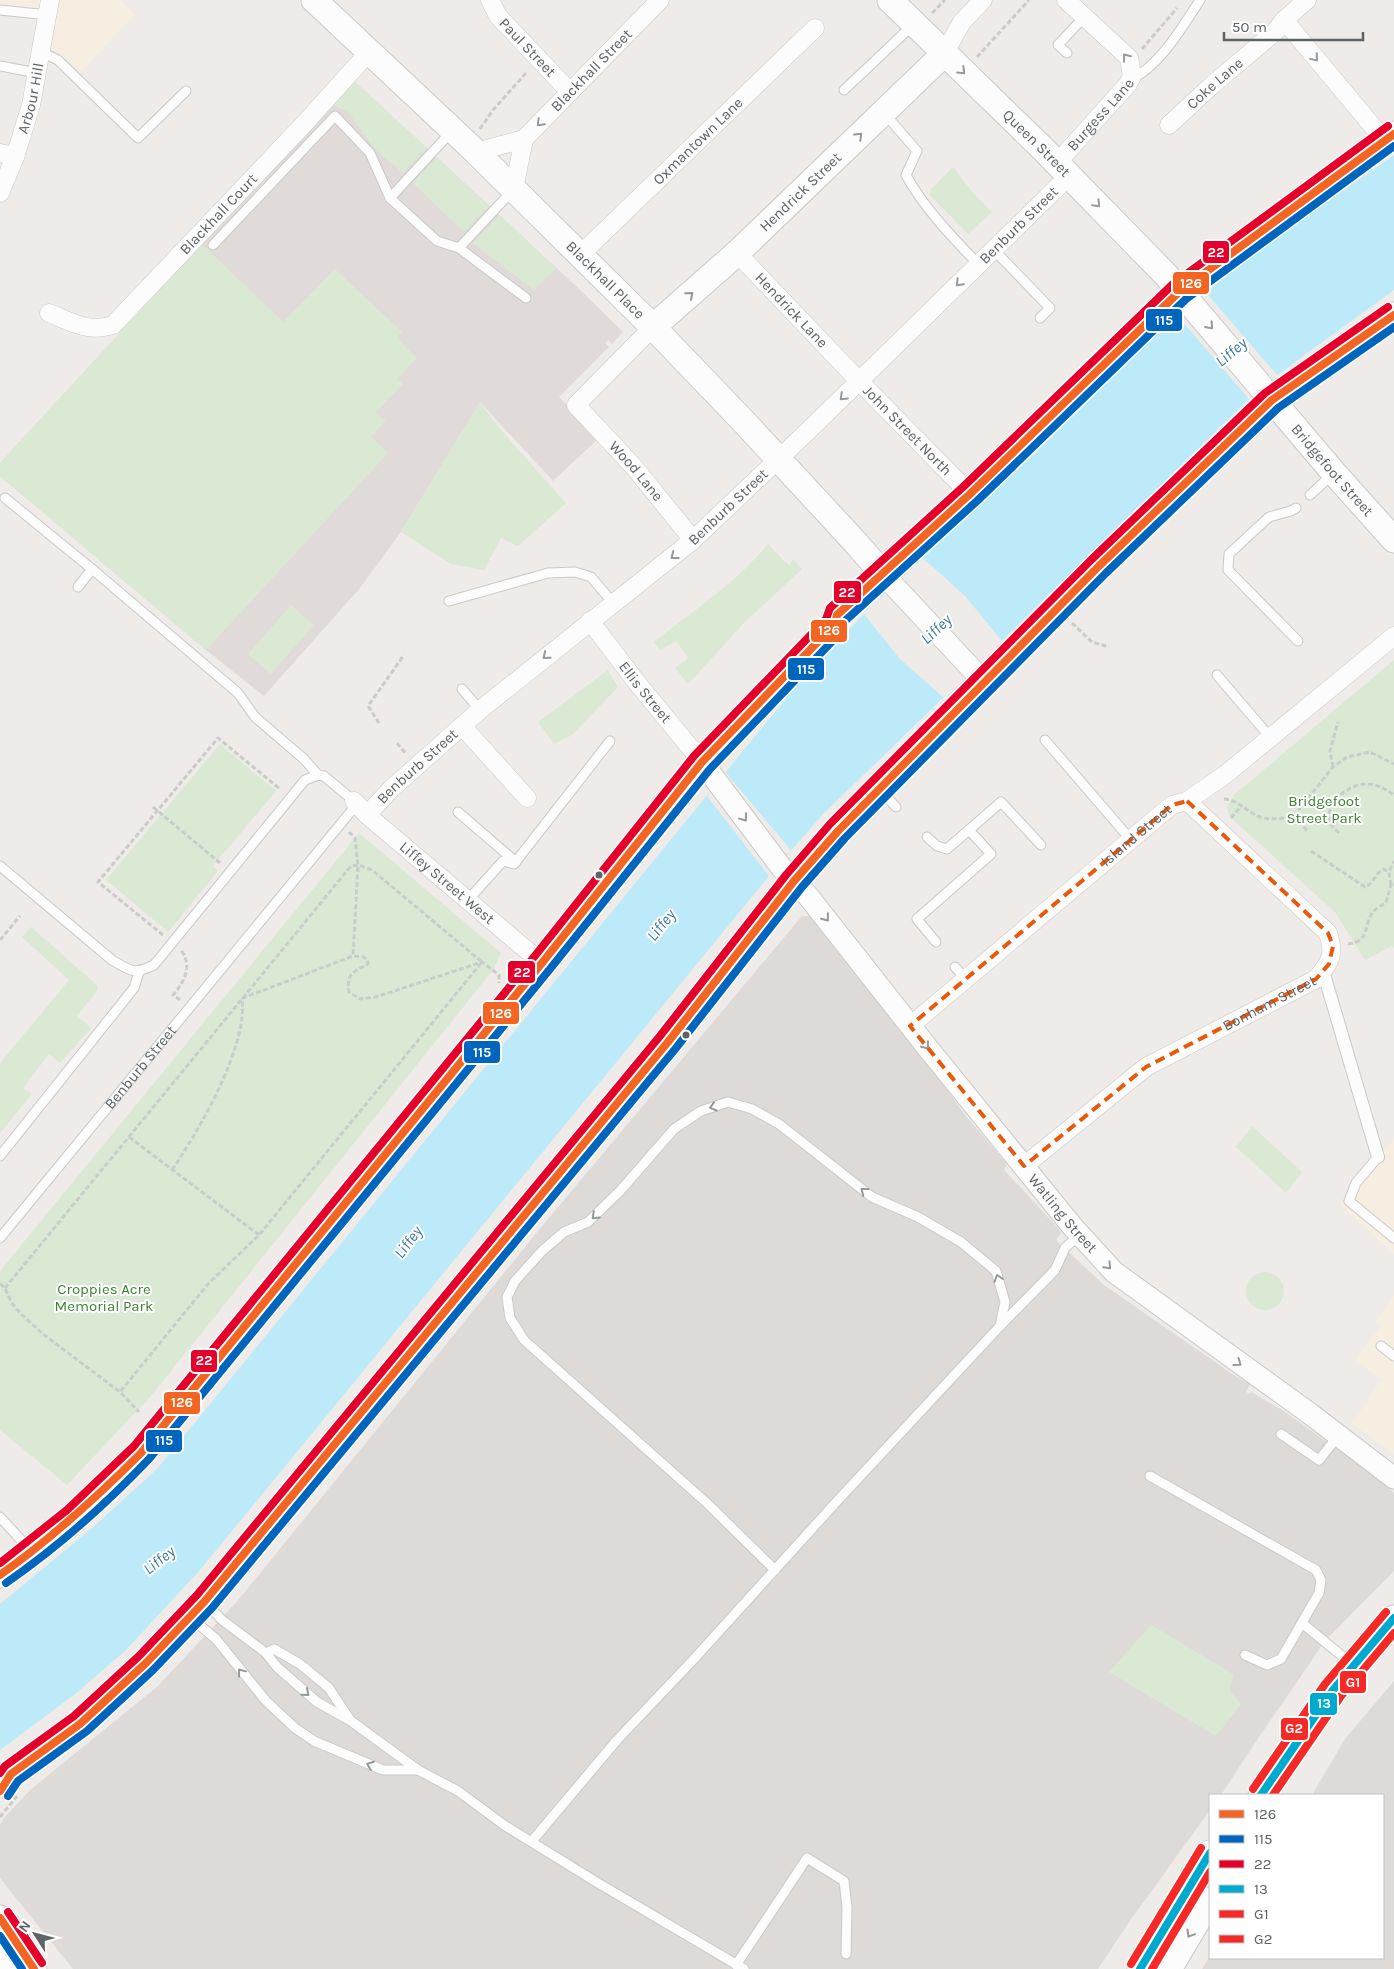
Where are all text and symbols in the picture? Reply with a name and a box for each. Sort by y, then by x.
scale bar [1224,10,1363,42]
street label: Paul Street [495,14,560,81]
text: 50 m [1232,18,1267,36]
street label: Blackhall Street [547,25,636,115]
one-way arrow [1310,52,1319,61]
one-way arrow [1123,54,1131,63]
street label: Coke Lane [1183,54,1247,113]
street label: Arbour Hill [14,61,47,136]
one-way arrow [956,65,965,74]
street label: Burgess Lane [1063,76,1138,155]
street label: Oxmantown Lane [649,94,747,189]
street label: Queen Street [999,106,1074,181]
one-way arrow [537,117,546,126]
one-way arrow [853,133,862,142]
street label: Hendrick Street [756,148,845,235]
street label: Blackhall Court [176,170,261,258]
street label: Benburb Street [976,182,1062,268]
one-way arrow [1091,198,1100,207]
street label: Blackhall Place [562,237,648,323]
line badge: 22 [1202,240,1230,264]
text: 22 [1208,244,1224,261]
street label: Hendrick Lane [751,269,832,352]
line badge: 126 [1172,271,1210,295]
text: 126 [1180,275,1202,292]
one-way arrow [956,277,965,286]
one-way arrow [684,292,693,301]
line badge: 115 [1145,308,1183,332]
text: 115 [1155,312,1173,329]
one-way arrow [1204,320,1213,329]
water label: Liffey [1211,333,1251,371]
street label: John Street North [859,381,956,479]
one-way arrow [840,391,849,400]
street label: Bridgefoot Street [1287,420,1378,520]
street label: Wood Lane [605,437,667,505]
street label: Benburb Street [684,465,772,549]
one-way arrow [671,550,680,558]
line badge: 22 [833,580,862,604]
text: 22 [839,584,855,601]
water label: Liffey [917,609,956,648]
line badge: 126 [810,619,848,643]
text: 126 [818,622,840,639]
one-way arrow [543,650,552,658]
line badge: 115 [787,657,825,681]
street label: Ellis Street [615,658,675,727]
text: 115 [797,661,815,678]
street label: Benburb Street [373,725,462,808]
park label: Bridgefoot Street Park [1286,792,1362,827]
street label: Island Street [1097,800,1176,870]
one-way arrow [738,812,747,822]
street label: Liffey Street West [396,837,499,928]
unlabelled marker [594,870,604,880]
water label: Liffey [643,905,680,945]
one-way arrow [820,913,829,922]
line badge: 22 [507,960,536,984]
text: 22 [514,964,530,981]
street label: Bonham Street [1220,971,1319,1035]
line badge: 126 [482,1001,520,1025]
text: 126 [490,1005,512,1022]
street label: Benburb Street [101,1021,180,1113]
unlabelled marker [681,1030,691,1040]
line badge: 115 [463,1040,501,1064]
one-way arrow [921,1040,929,1049]
text: 115 [473,1044,491,1061]
one-way arrow [709,1101,718,1111]
street label: Watling Street [1024,1170,1101,1257]
one-way arrow [860,1188,870,1197]
one-way arrow [592,1210,601,1219]
water label: Liffey [390,1221,427,1262]
one-way arrow [1102,1260,1111,1269]
one-way arrow [993,1275,1003,1283]
park label: Croppies Acre Memorial Park [55,1280,153,1315]
line badge: 22 [190,1349,218,1373]
text: 22 [196,1352,212,1369]
one-way arrow [1232,1357,1242,1366]
line badge: 126 [163,1391,201,1415]
text: 126 [171,1394,193,1411]
line badge: 115 [145,1429,183,1453]
text: 115 [155,1432,173,1449]
water label: Liffey [139,1541,180,1578]
one-way arrow [238,1668,247,1678]
line badge: G1 [1339,1670,1367,1694]
text: G1 [1346,1674,1360,1691]
one-way arrow [300,1687,309,1696]
line badge: 13 [1309,1692,1338,1716]
text: 13 [1317,1695,1331,1712]
line badge: G2 [1280,1717,1309,1741]
text: G2 [1285,1720,1303,1737]
one-way arrow [367,1761,375,1771]
legend [1209,1794,1384,1959]
text: 126 [1254,1805,1276,1823]
text: 115 [1254,1830,1272,1848]
text: 22 [1254,1855,1271,1873]
text: 13 [1254,1880,1268,1898]
text: G1 [1254,1905,1269,1923]
north arrow [10,1909,60,1959]
text: N [15,1918,35,1936]
one-way arrow [1186,1929,1196,1938]
text: G2 [1254,1930,1272,1948]

